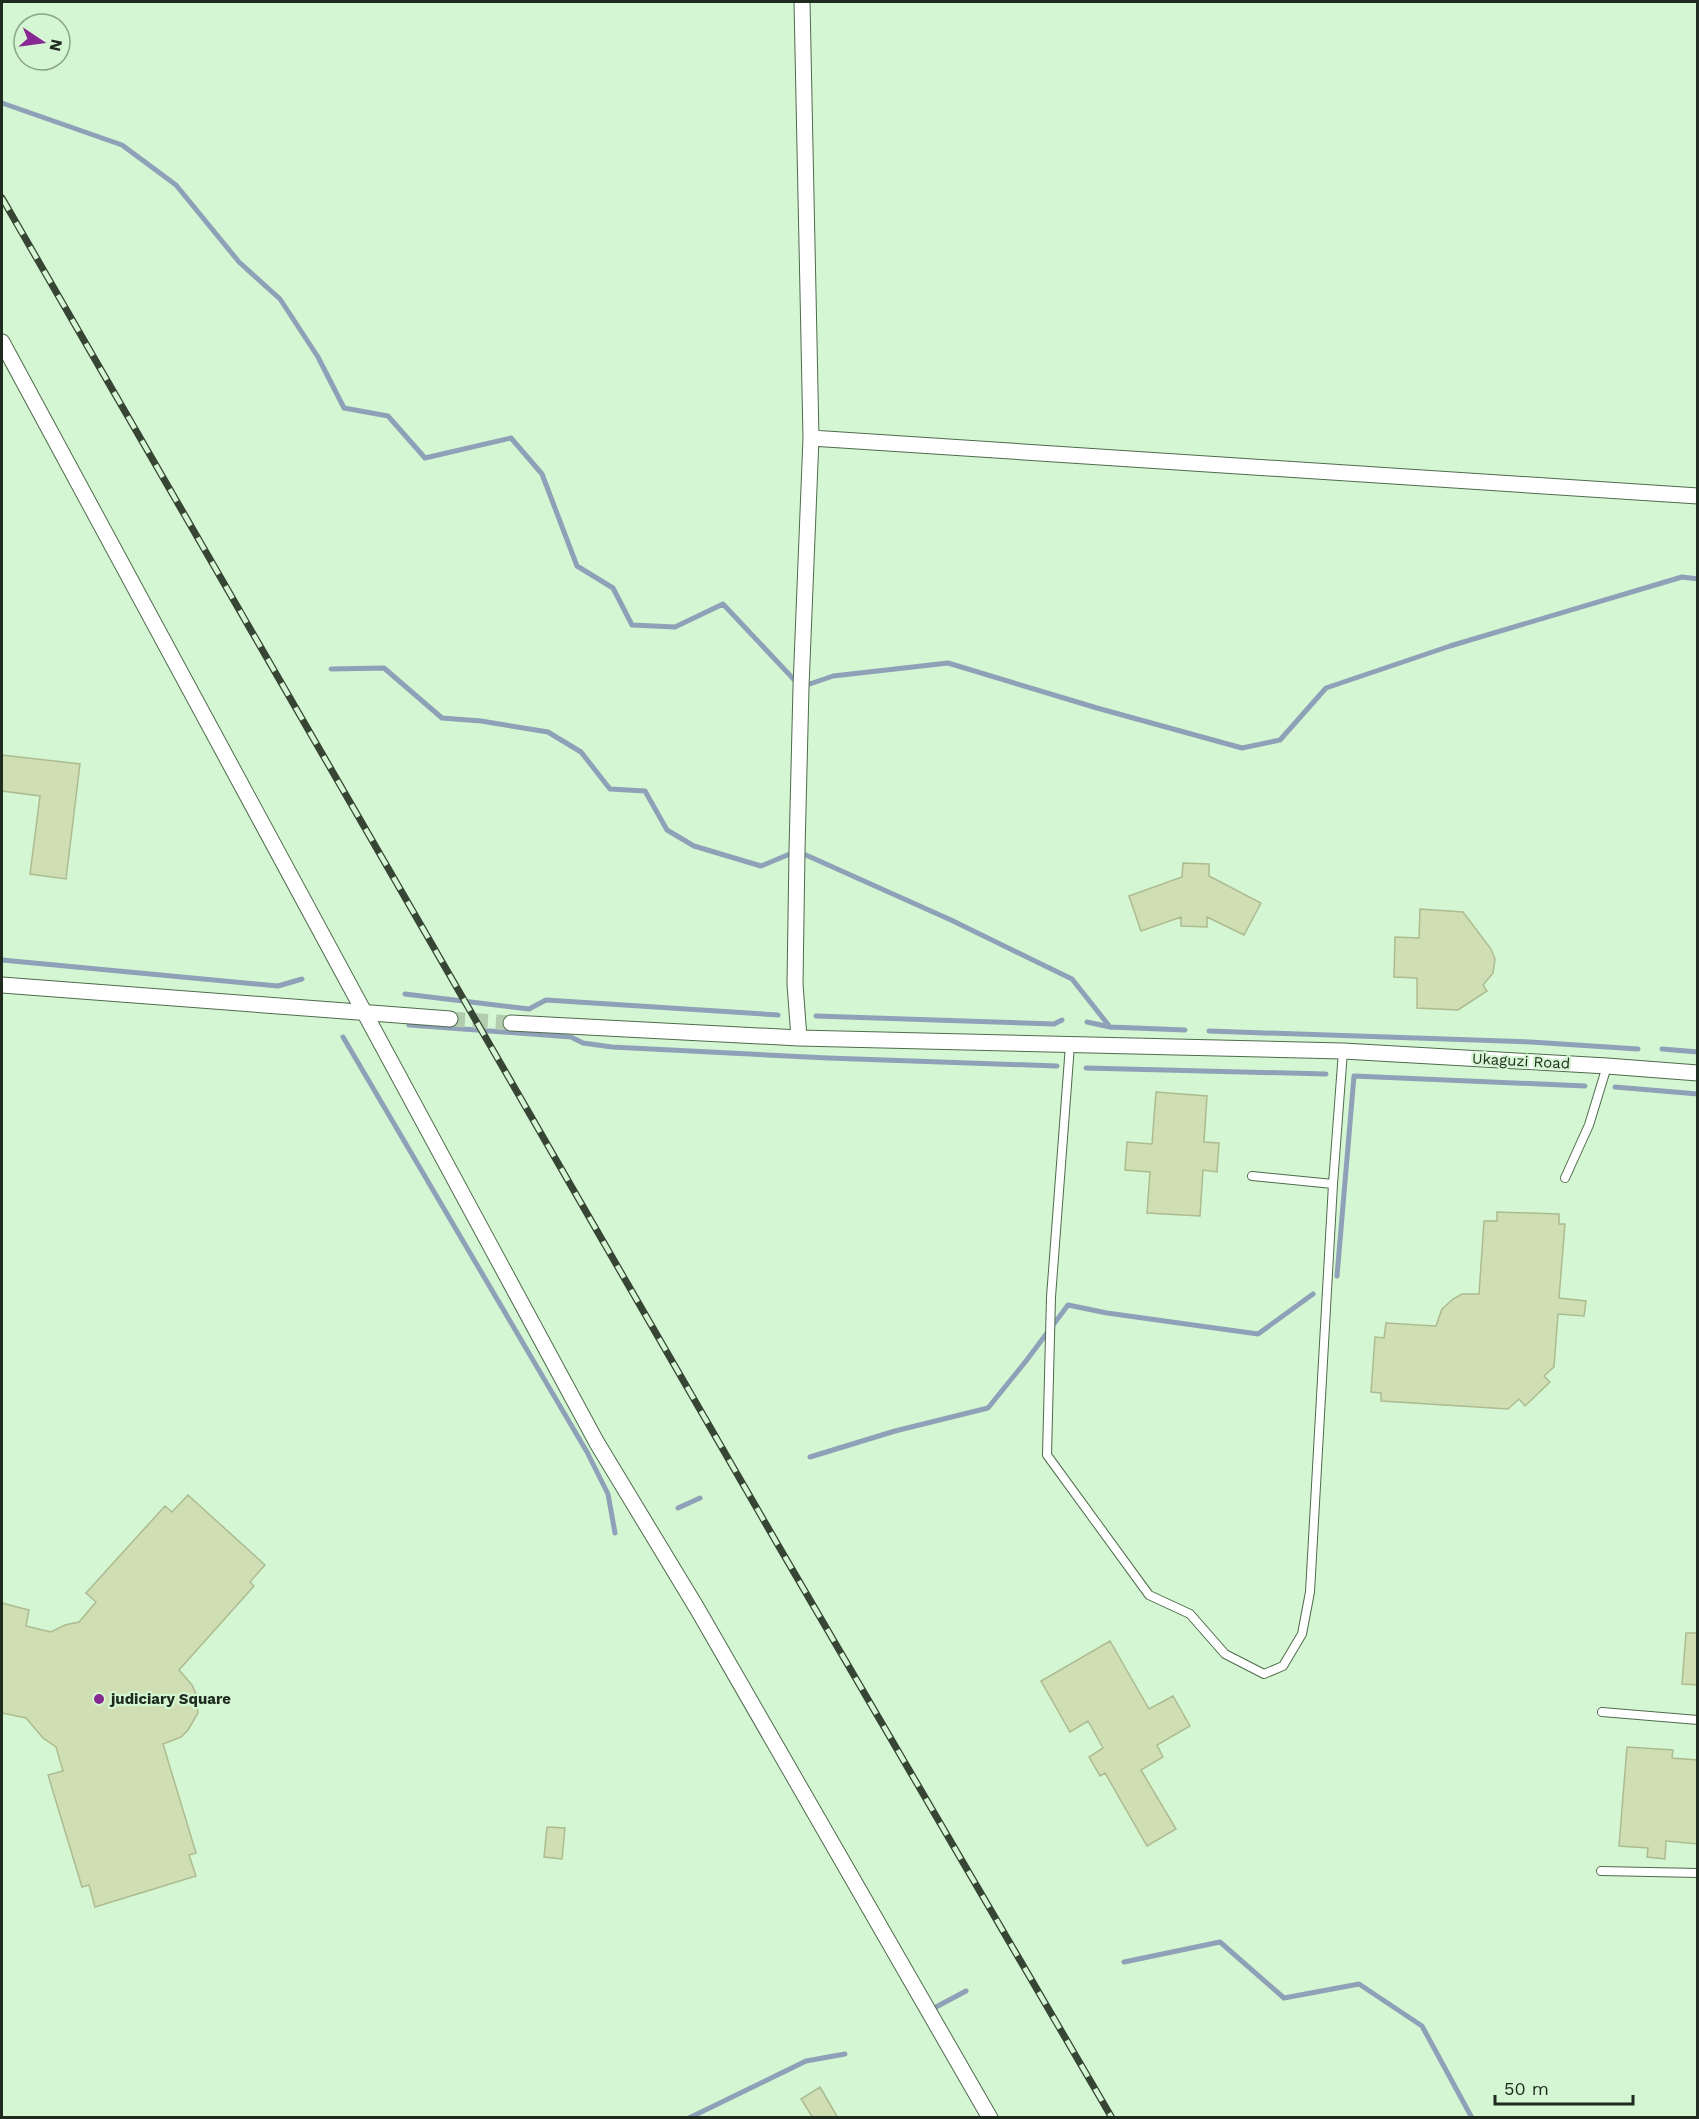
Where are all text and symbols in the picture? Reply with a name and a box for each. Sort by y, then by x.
north arrow [12,12,72,72]
text: N [46,37,67,53]
street label: Ukaguzi Road [1471,1049,1571,1073]
place label: judiciary Square [109,1690,231,1708]
marker: judiciary Square [92,1692,106,1706]
scale bar [1495,2068,1633,2106]
text: 50 m [1504,2078,1549,2099]

